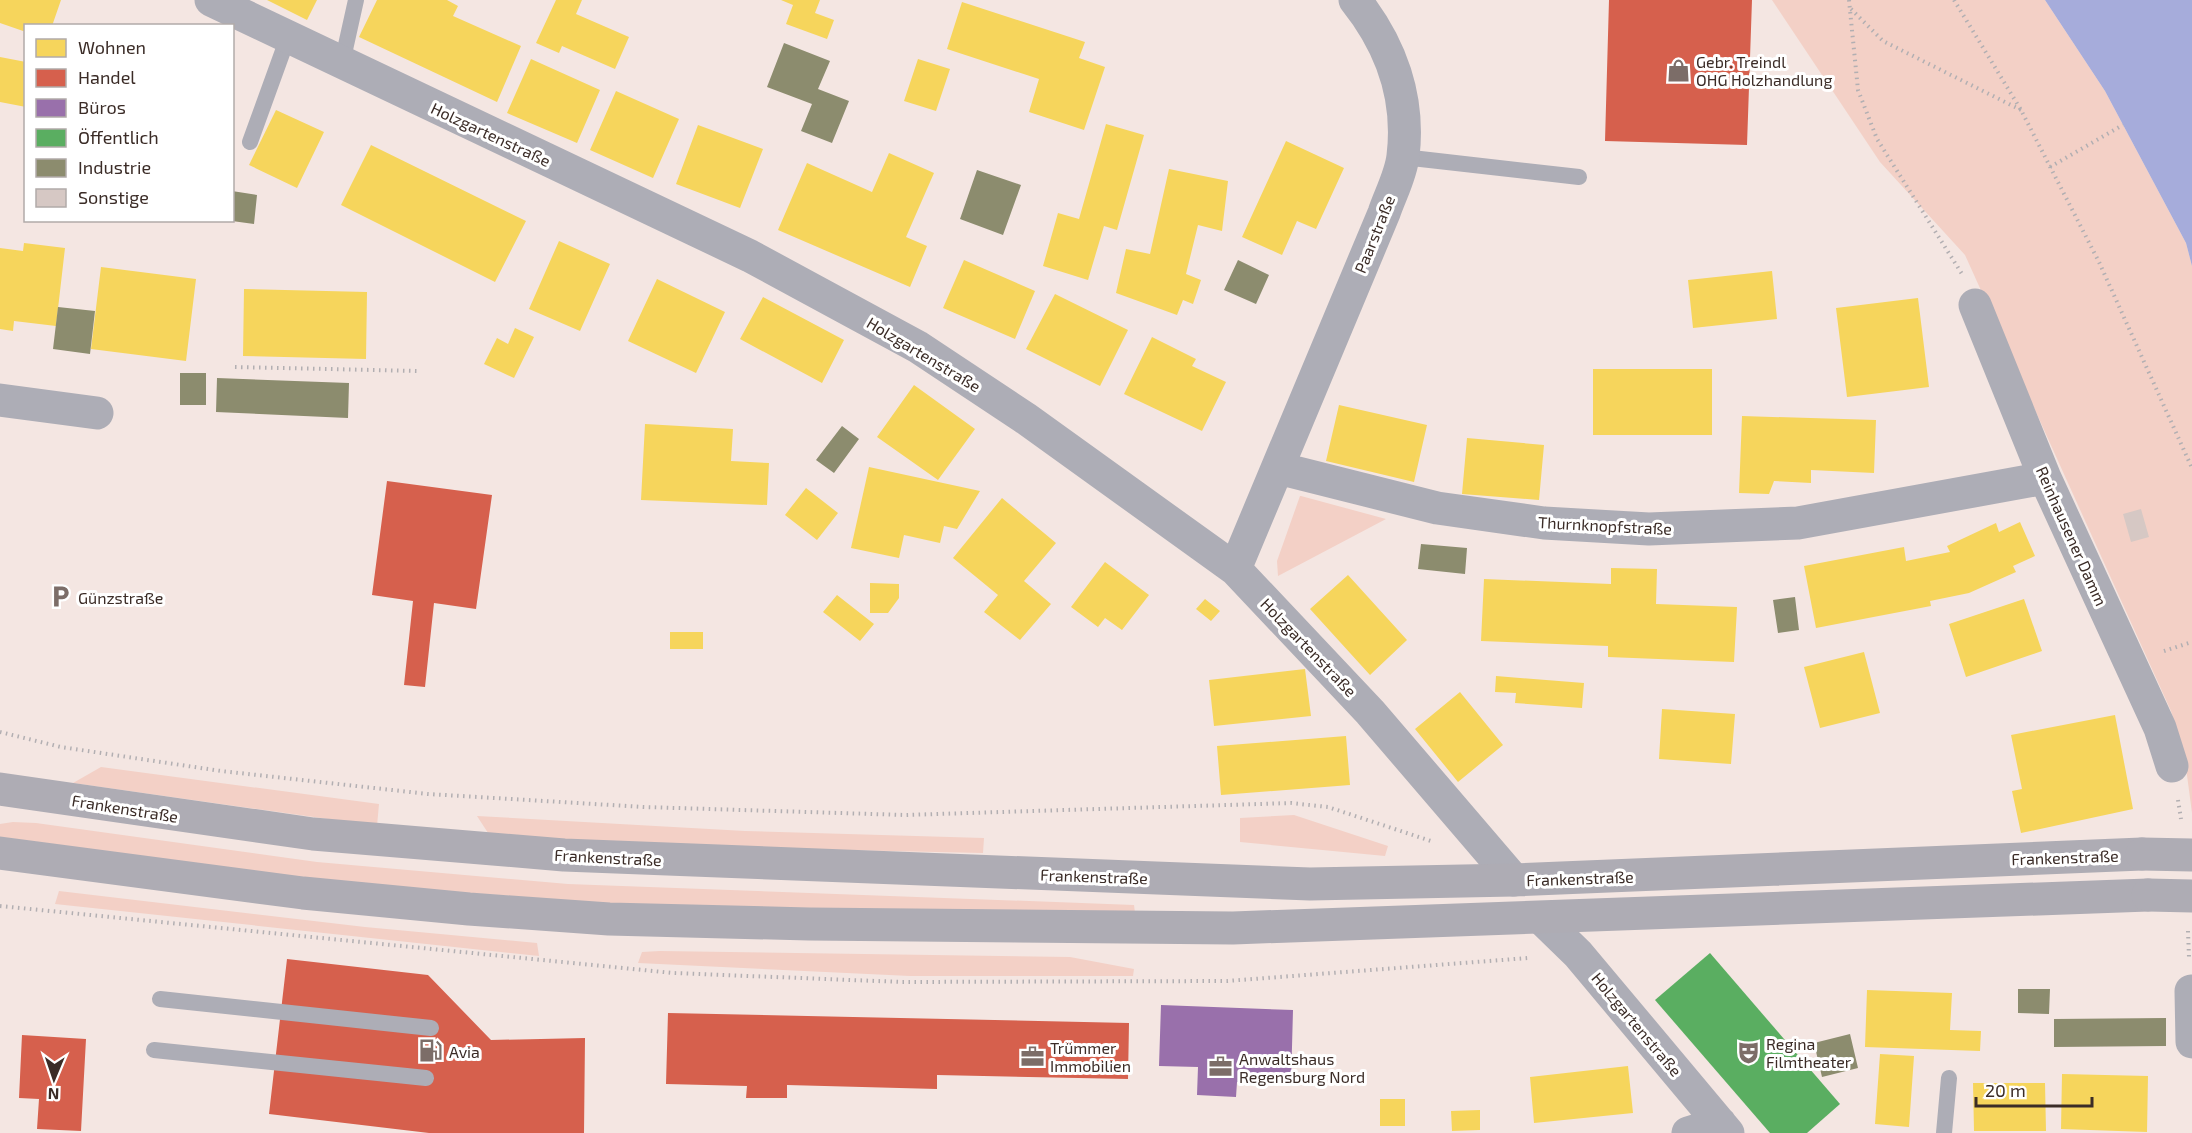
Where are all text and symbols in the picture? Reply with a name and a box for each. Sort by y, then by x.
legend [24,24,234,222]
text: Wohnen [78,36,146,58]
place label: Gebr. Treindl OHG Holzhandlung [1696,52,1832,89]
shop icon: Gebr. Treindl OHG Holzhandlung [1665,57,1691,83]
text: Handel [78,66,136,88]
text: Büros [78,96,126,118]
street label: Holzgartenstraße [428,98,554,170]
text: Öffentlich [78,126,159,148]
text: Industrie [78,156,151,178]
text: Sonstige [78,186,149,208]
street label: Paarstraße [1350,192,1398,276]
street label: Holzgartenstraße [864,312,984,396]
street label: Reinhausener Damm [2033,463,2111,609]
street label: Thurnknopfstraße [1538,512,1672,538]
parking icon: Günzstraße [47,584,73,610]
place label: Günzstraße [78,588,163,607]
street label: Holzgartenstraße [1257,594,1361,700]
street label: Frankenstraße [70,790,180,826]
street label: Frankenstraße [554,845,662,869]
street label: Frankenstraße [2011,846,2119,868]
street label: Frankenstraße [1040,865,1148,887]
street label: Frankenstraße [1526,867,1634,889]
street label: Holzgartenstraße [1588,968,1686,1080]
place label: Regina Filmtheater [1766,1034,1852,1071]
fuel station icon: Avia [418,1038,444,1064]
place label: Trümmer Immobilien [1050,1038,1131,1075]
theatre icon: Regina Filmtheater [1735,1039,1761,1065]
place label: Avia [449,1042,480,1061]
office icon: Trümmer Immobilien [1019,1043,1045,1069]
north arrow [24,1049,84,1109]
place label: Anwaltshaus Regensburg Nord [1239,1049,1365,1086]
office icon: Anwaltshaus Regensburg Nord [1208,1054,1234,1080]
scale bar [1976,1070,2092,1108]
text: 20 m [1985,1079,2026,1101]
text: N [47,1085,60,1104]

